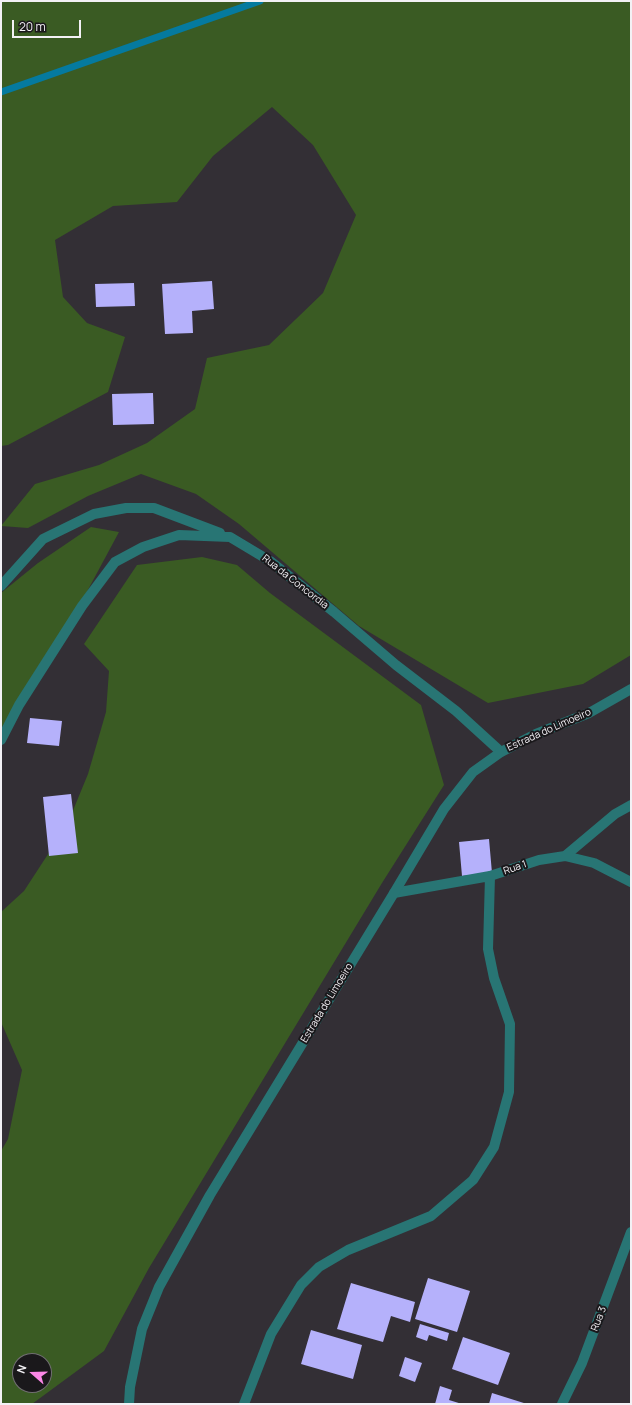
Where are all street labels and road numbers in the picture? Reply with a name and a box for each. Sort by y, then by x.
street label: Rua da Concordia [259,552,331,612]
street label: Estrada do Limoeiro [505,706,593,754]
street label: Rua 1 [502,858,528,878]
street label: Estrada do Limoeiro [299,961,355,1045]
street label: Rua 3 [589,1305,609,1333]

